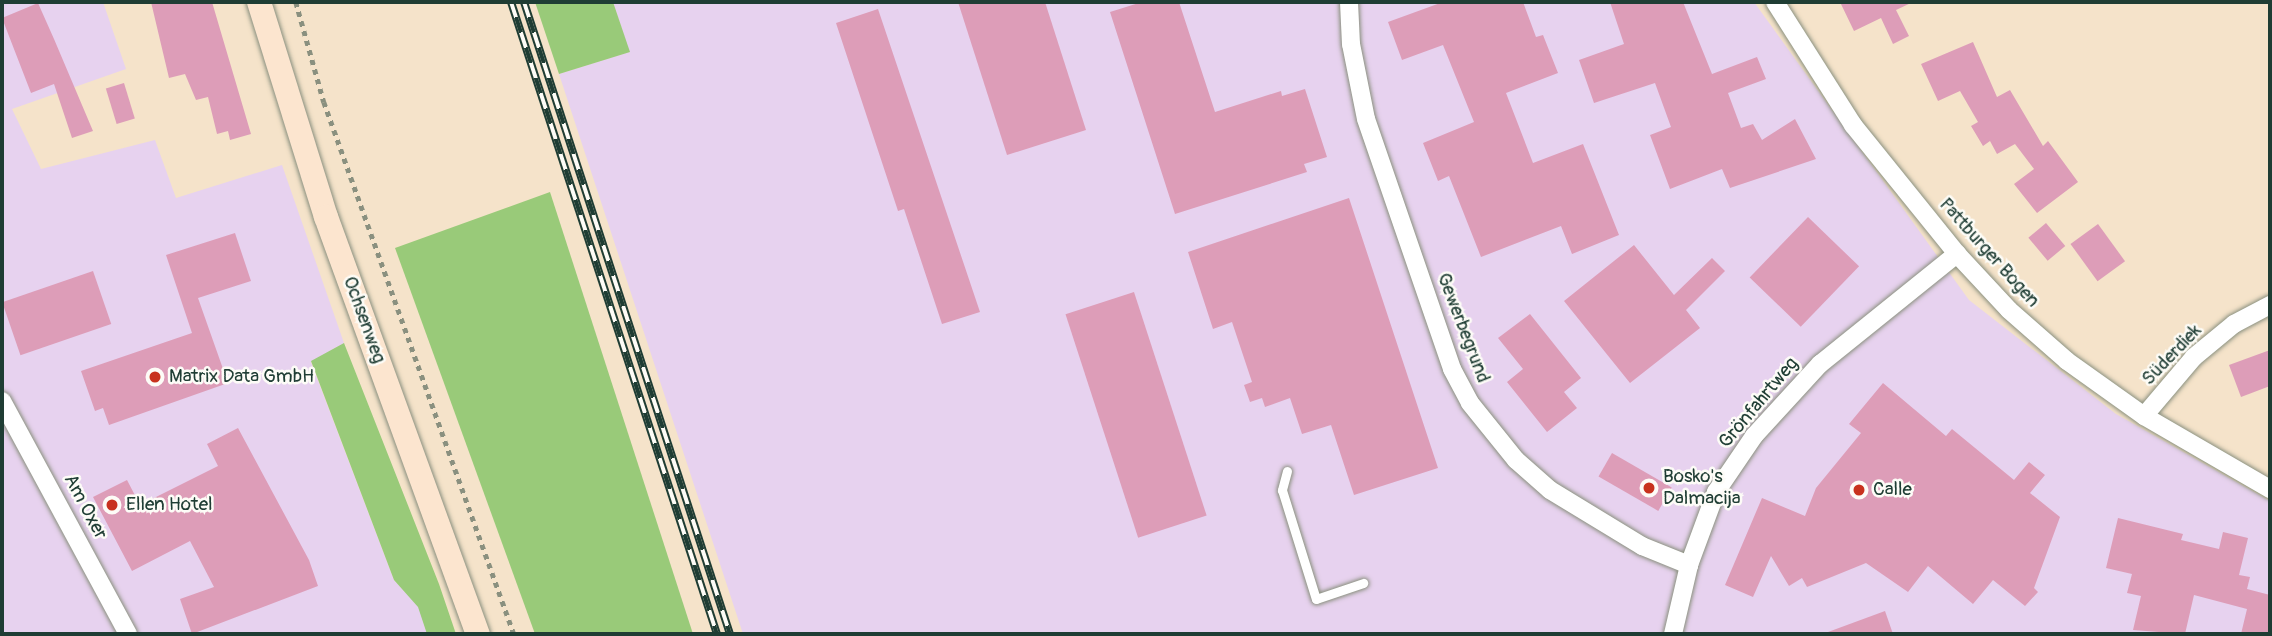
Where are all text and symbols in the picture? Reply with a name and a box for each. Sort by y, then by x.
street label: Pattburger Bogen [1934,194,2044,312]
street label: Gewerbegrund [1432,270,1494,386]
street label: Ochsenweg [338,274,390,366]
street label: Süderdiek [2137,320,2207,390]
street label: Grönfahrtweg [1714,353,1804,453]
place label: Matrix Data GmbH [169,366,314,388]
marker: Matrix Data GmbH [147,369,163,385]
place label: Bosko's Dalmacija [1663,466,1741,510]
street label: Am Oxer [58,470,112,544]
place label: Calle [1873,479,1912,501]
marker: Bosko's Dalmacija [1641,480,1657,496]
marker: Calle [1851,482,1867,498]
place label: Ellen Hotel [126,494,213,516]
marker: Ellen Hotel [104,497,120,513]

